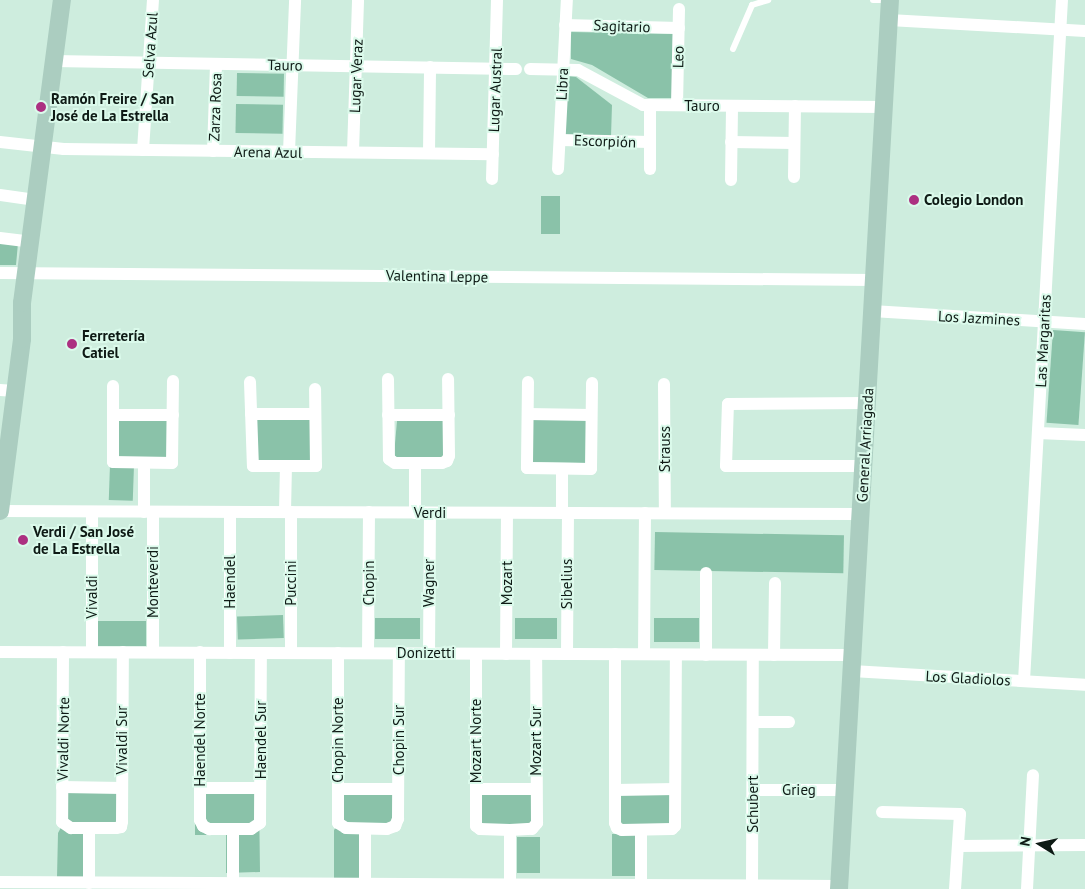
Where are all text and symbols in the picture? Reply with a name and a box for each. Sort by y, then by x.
street label: Selva Azul [139,11,161,79]
street label: Sagitario [593,16,651,36]
street label: Lugar Veraz [346,38,366,114]
street label: Leo [669,46,687,68]
street label: Lugar Austral [485,47,505,133]
street label: Tauro [267,56,303,74]
street label: Libra [552,67,572,101]
street label: Zarza Rosa [205,72,225,142]
place label: Ramón Freire / San José de La Estrella [51,89,174,124]
street label: Tauro [684,97,720,115]
marker: Ramón Freire / San José de La Estrella [35,101,47,113]
street label: Escorpión [574,131,636,151]
street label: Arena Azul [233,142,303,162]
place label: Colegio London [924,191,1024,209]
marker: Colegio London [908,194,920,206]
street label: Valentina Leppe [386,266,488,286]
street label: Las Margaritas [1032,294,1054,388]
street label: Los Jazmines [938,307,1020,329]
place label: Ferretería Catiel [82,326,145,361]
marker: Ferretería Catiel [66,338,78,350]
street label: General Arriagada [853,387,877,503]
street label: Strauss [656,426,674,472]
street label: Verdi [414,504,446,522]
place label: Verdi / San José de La Estrella [33,522,134,557]
marker: Verdi / San José de La Estrella [17,534,29,546]
street label: Monteverdi [144,546,162,618]
street label: Haendel [221,555,239,609]
street label: Wagner [420,559,438,607]
street label: Sibelius [558,559,576,609]
street label: Puccini [282,560,300,606]
street label: Chopin [360,560,378,606]
street label: Mozart [498,561,516,605]
street label: Vivaldi [83,575,101,619]
street label: Donizetti [397,644,455,662]
street label: Los Gladiolos [925,667,1011,689]
street label: Haendel Norte [191,693,209,787]
street label: Vivaldi Norte [53,697,73,781]
street label: Chopin Norte [329,697,347,783]
street label: Mozart Norte [467,699,485,783]
street label: Haendel Sur [252,701,270,779]
street label: Chopin Sur [390,705,408,775]
street label: Vivaldi Sur [113,706,131,774]
street label: Mozart Sur [527,706,545,776]
street label: Schubert [744,775,762,833]
street label: Grieg [782,781,816,799]
north arrow [1015,819,1065,869]
text: N [1016,835,1035,847]

